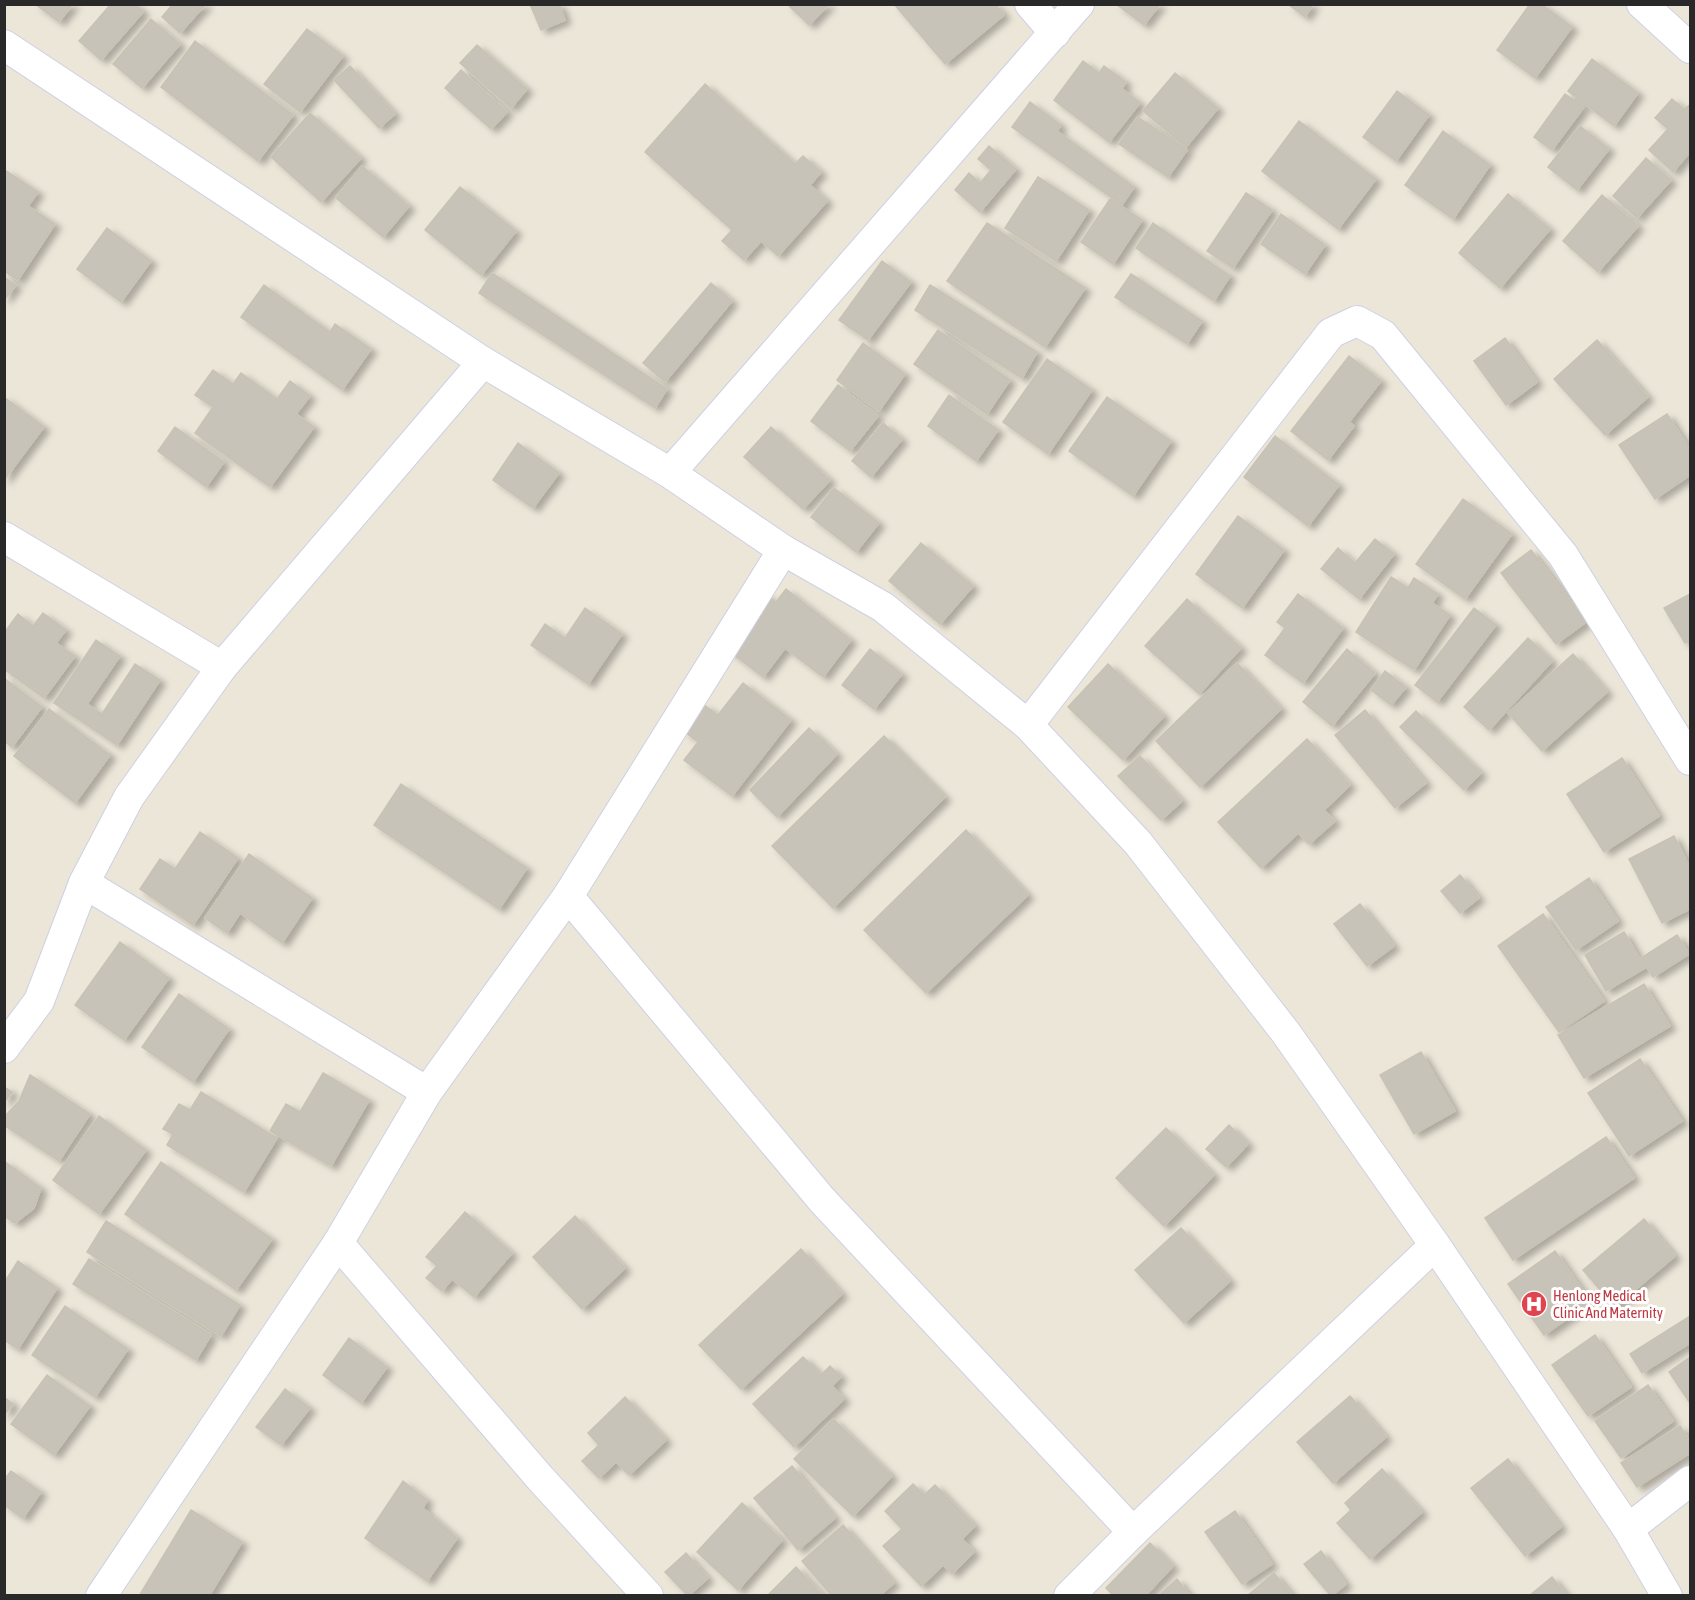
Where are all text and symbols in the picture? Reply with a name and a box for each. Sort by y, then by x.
place label: Henlong Medical Clinic And Maternity [1553,1287,1663,1321]
hospital icon: Henlong Medical Clinic And Maternity [1519,1289,1549,1319]

